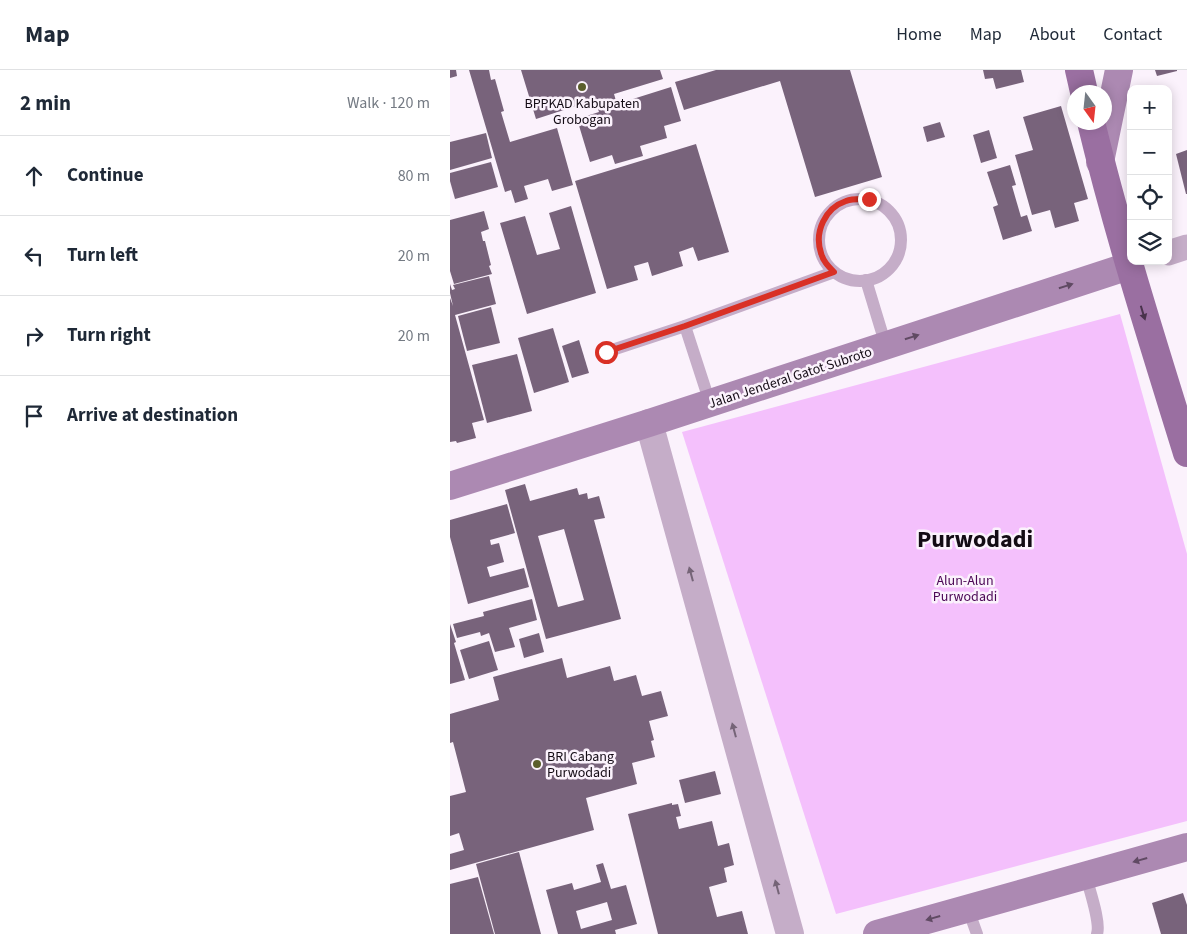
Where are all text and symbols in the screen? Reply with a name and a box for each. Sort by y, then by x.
text: Map [25,17,70,52]
text: Home [896,22,942,47]
text: Map [970,22,1002,47]
text: About [1030,22,1075,47]
text: Contact [1103,22,1162,47]
marker: BPPKAD Kabupaten Grobogan [576,81,588,93]
north arrow [1067,85,1112,130]
map controls [1127,85,1172,265]
button: + [1127,85,1172,130]
text: 2 min [20,88,71,118]
text: Walk · 120 m [347,92,430,114]
place label: BPPKAD Kabupaten Grobogan [524,94,640,130]
button: − [1127,130,1172,175]
icon: ahead [20,162,48,190]
text: Continue [67,162,144,189]
text: 80 m [398,165,430,187]
button: locate [1127,175,1172,220]
route end [858,188,881,211]
button: layers [1127,220,1172,265]
icon: left [20,242,48,270]
text: Turn left [67,242,138,269]
text: 20 m [398,245,430,267]
one-way arrow [1059,282,1074,290]
one-way arrow [1140,305,1148,320]
icon: right [20,322,48,350]
text: Turn right [67,322,151,349]
text: 20 m [398,325,430,347]
one-way arrow [905,333,920,341]
route start [595,341,618,364]
street label: Jalan Jenderal Gatot Subroto [706,342,875,414]
icon: arrive [20,402,48,430]
text: Arrive at destination [67,402,238,429]
district label: Purwodadi [917,522,1033,557]
one-way arrow [687,566,695,581]
park label: Alun-Alun Purwodadi [933,571,997,607]
one-way arrow [730,723,738,738]
place label: BRI Cabang Purwodadi [547,747,614,783]
marker: BRI Cabang Purwodadi [531,758,543,770]
one-way arrow [1132,857,1147,865]
one-way arrow [773,879,781,894]
one-way arrow [925,915,940,923]

